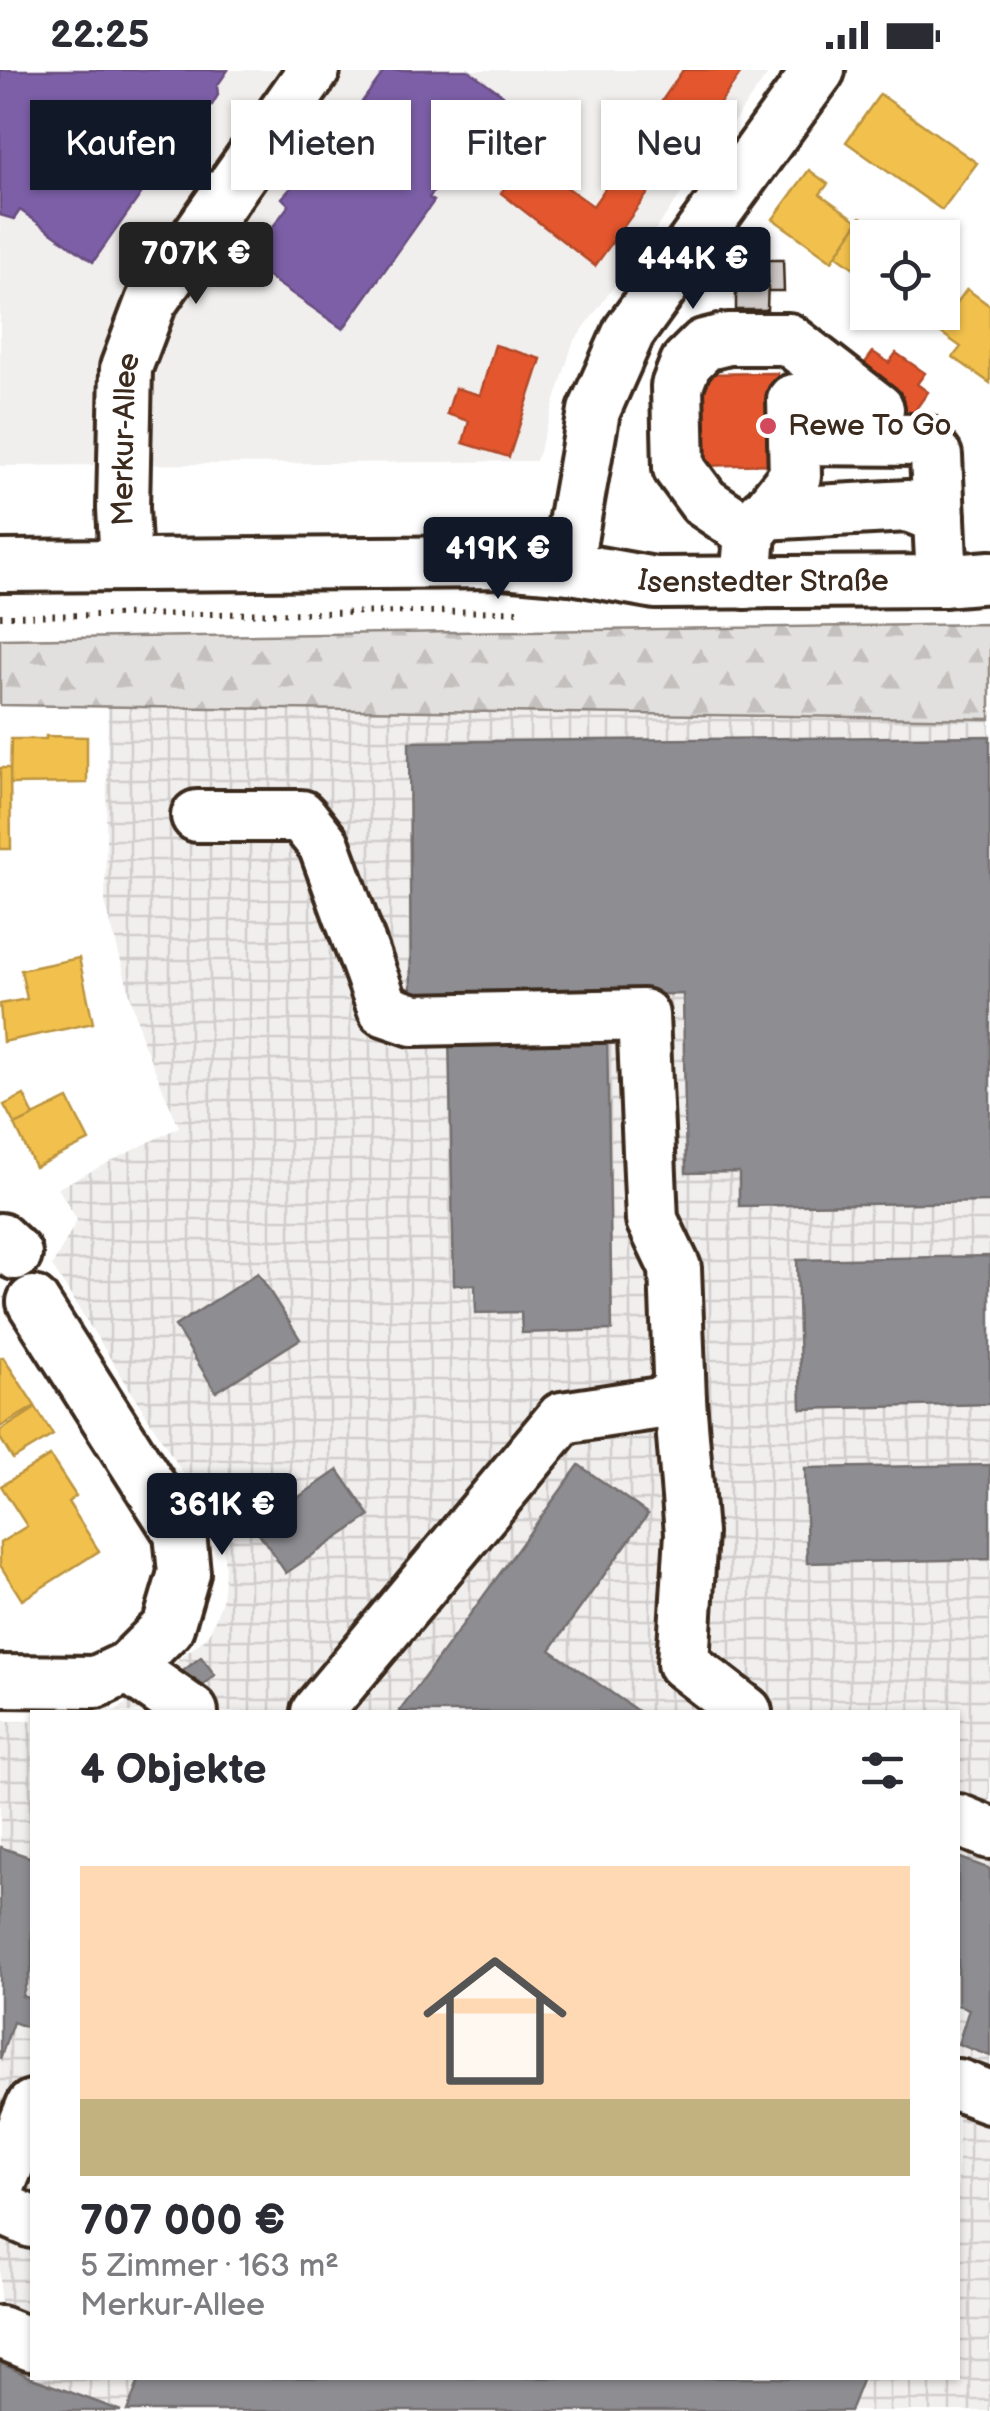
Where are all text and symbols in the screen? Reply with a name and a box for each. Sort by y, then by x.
text: 22:25 [50,13,149,58]
chip: Kaufen [30,100,211,190]
chip: Mieten [231,100,411,190]
chip: Filter [431,100,581,190]
chip: Neu [601,100,737,190]
map controls [850,220,960,330]
button: locate [850,220,960,330]
pin: 707K € [115,222,277,307]
pin: 444K € [612,227,774,312]
text: 707K € [141,235,251,274]
text: 444K € [637,240,749,279]
street label: Merkur-Allee [105,347,148,527]
place label: Rewe To Go [788,408,952,444]
marker: Rewe To Go [757,415,779,437]
pin: 419K € [417,517,579,602]
text: 419K € [446,530,550,569]
street label: Isenstedter Straße [635,562,889,602]
pin: 361K € [141,1473,303,1558]
text: 361K € [169,1486,275,1525]
icon: filters [855,1743,910,1798]
text: 4 Objekte [80,1745,267,1796]
icon: home [405,1931,585,2111]
text: 707 000 € [80,2196,285,2247]
text: 5 Zimmer · 163 m² [80,2247,339,2286]
text: Merkur-Allee [80,2286,265,2325]

